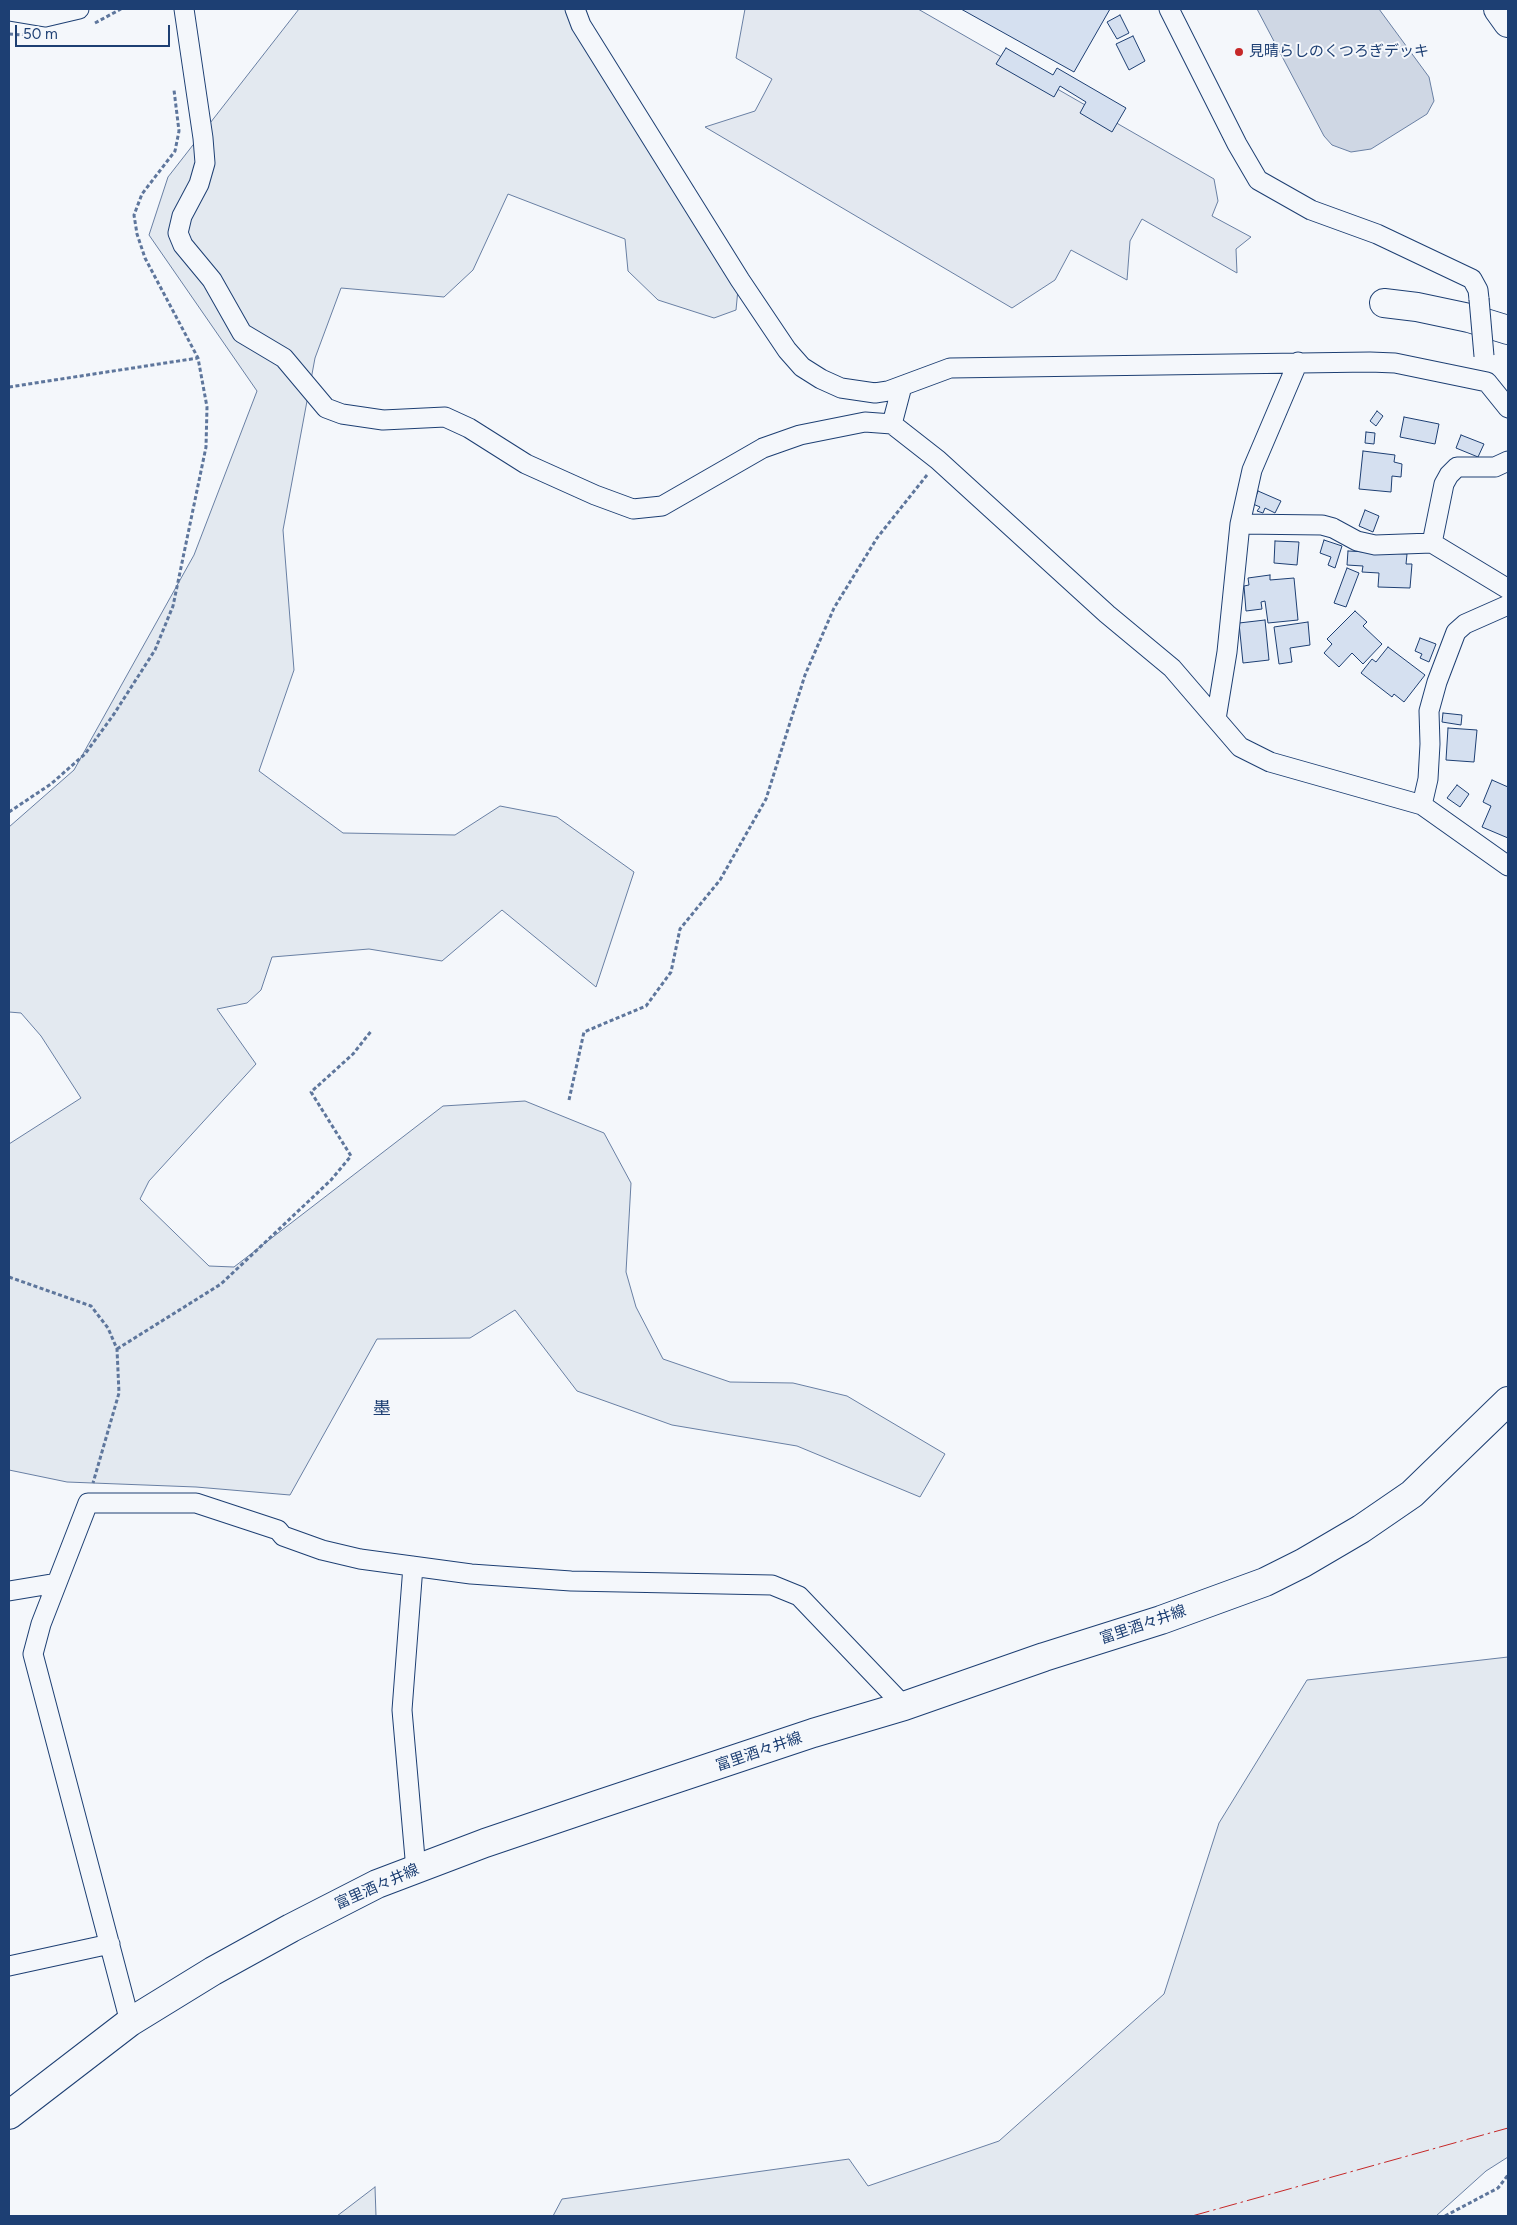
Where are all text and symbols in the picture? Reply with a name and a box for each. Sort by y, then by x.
scale bar [18,15,172,47]
text: 50 m [23,25,58,43]
place label: 見晴らしのくつろぎデッキ [1249,43,1429,61]
marker: 見晴らしのくつろぎデッキ [1233,46,1245,58]
district label: 墨 [373,1398,391,1420]
street label: 富里酒々井線 [1098,1602,1188,1648]
street label: 富里酒々井線 [714,1729,804,1775]
street label: 富里酒々井線 [332,1860,422,1914]

